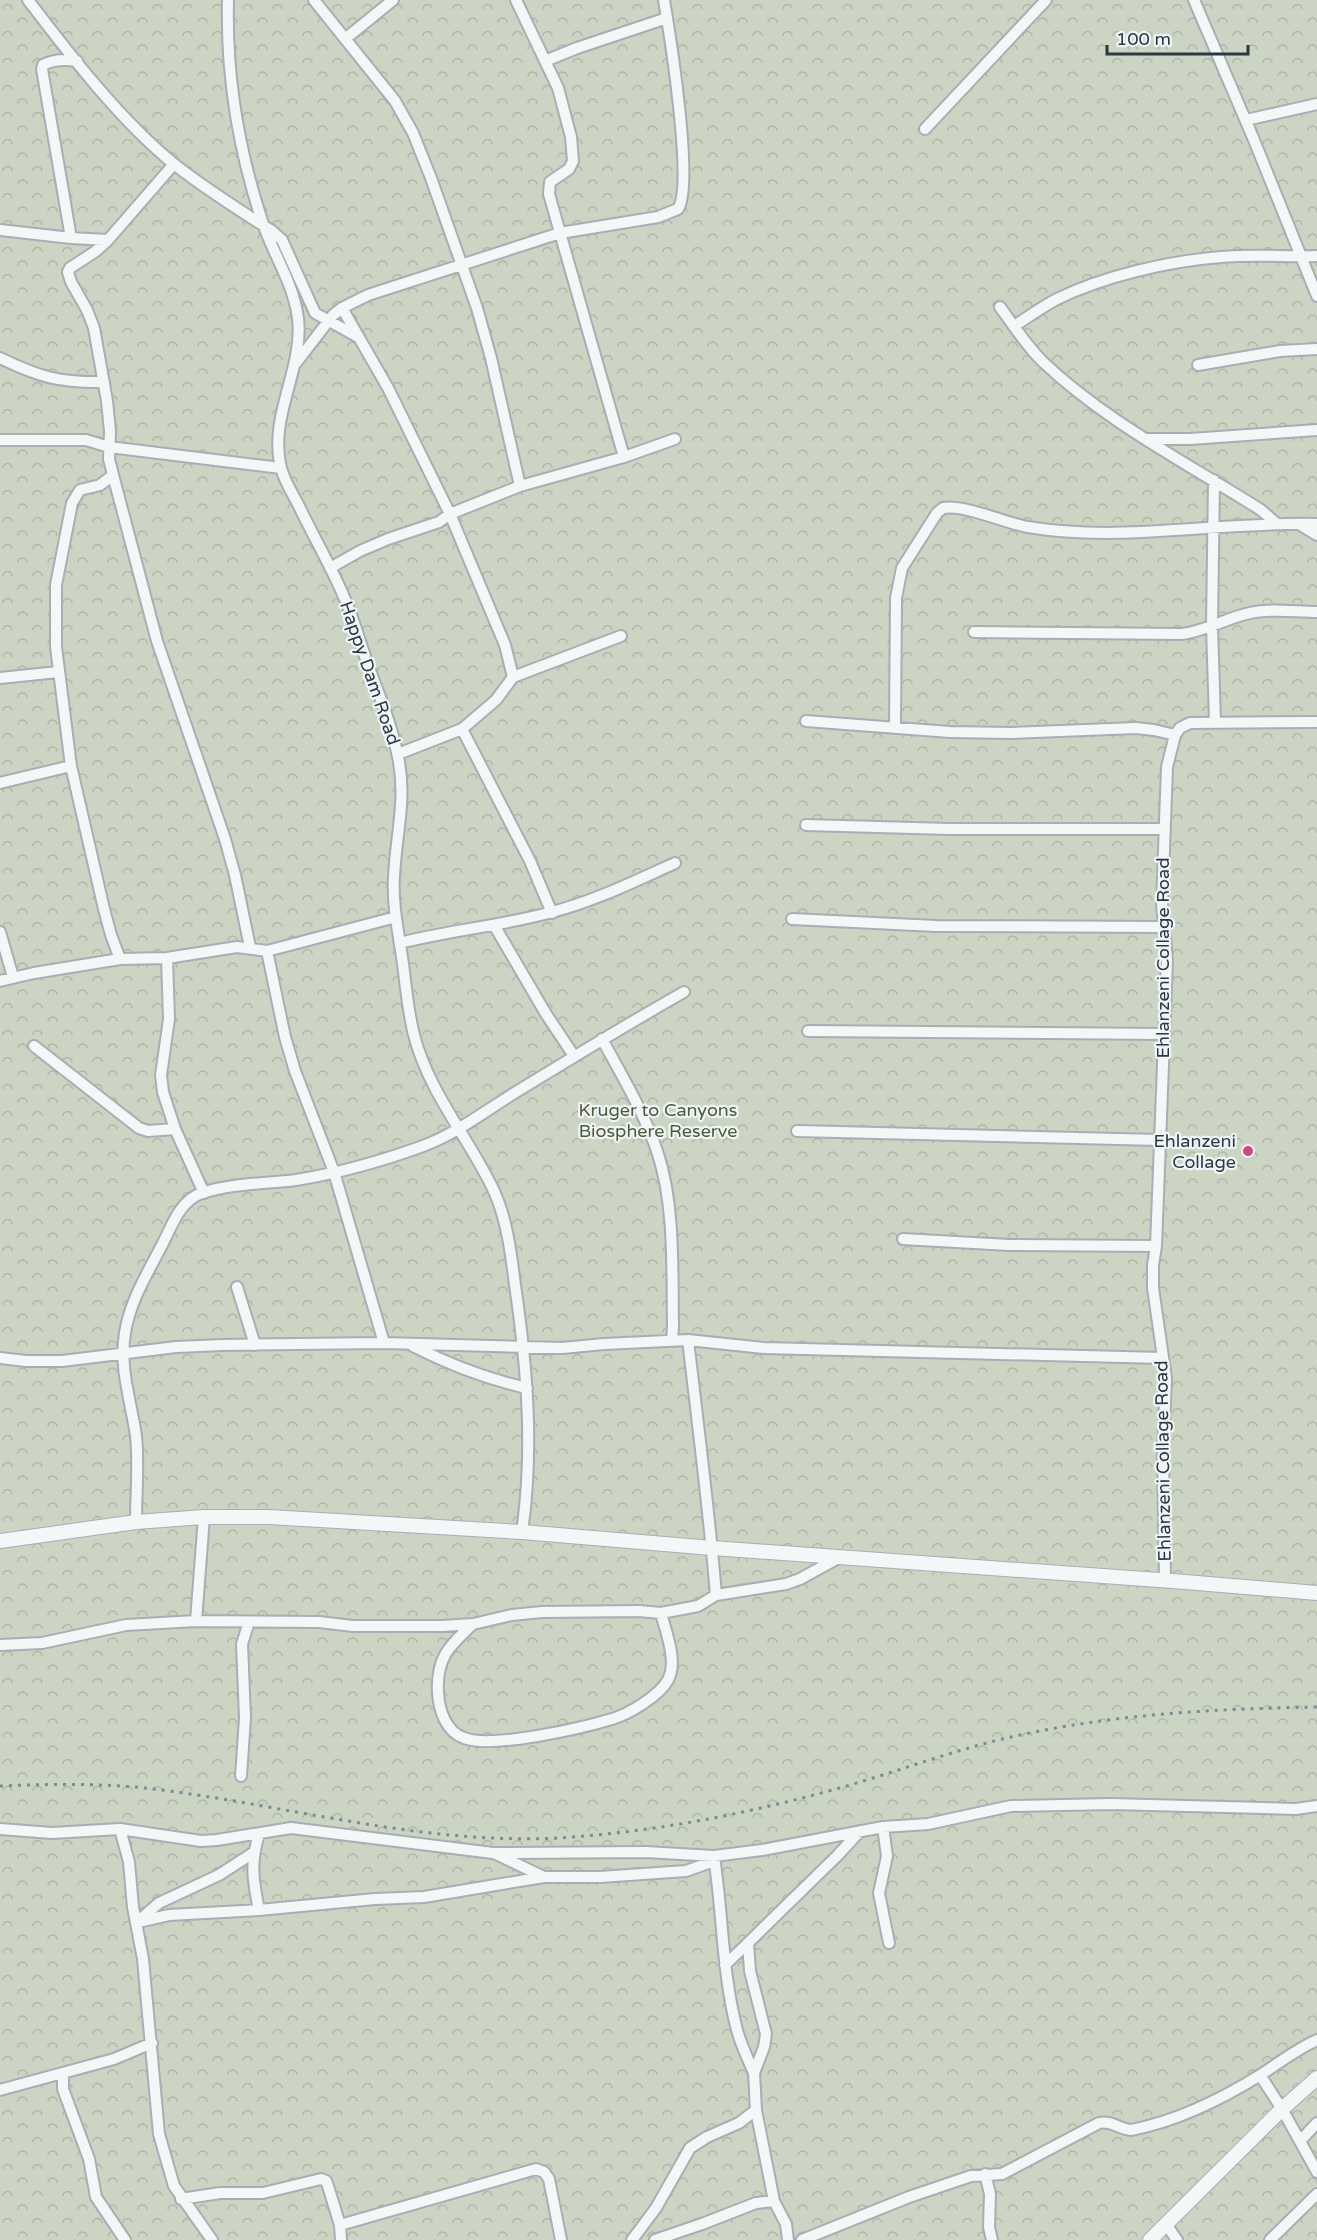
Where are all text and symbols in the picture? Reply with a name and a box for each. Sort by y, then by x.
scale bar [1107,18,1248,56]
text: 100 m [1116,28,1171,50]
street label: Happy Dam Road [335,598,405,748]
street label: Ehlanzeni Collage Road [1152,858,1174,1059]
park label: Kruger to Canyons Biosphere Reserve [579,1099,737,1142]
place label: Ehlanzeni Collage [1153,1130,1236,1173]
marker: Ehlanzeni Collage [1241,1144,1255,1158]
street label: Ehlanzeni Collage Road [1150,1360,1176,1562]

